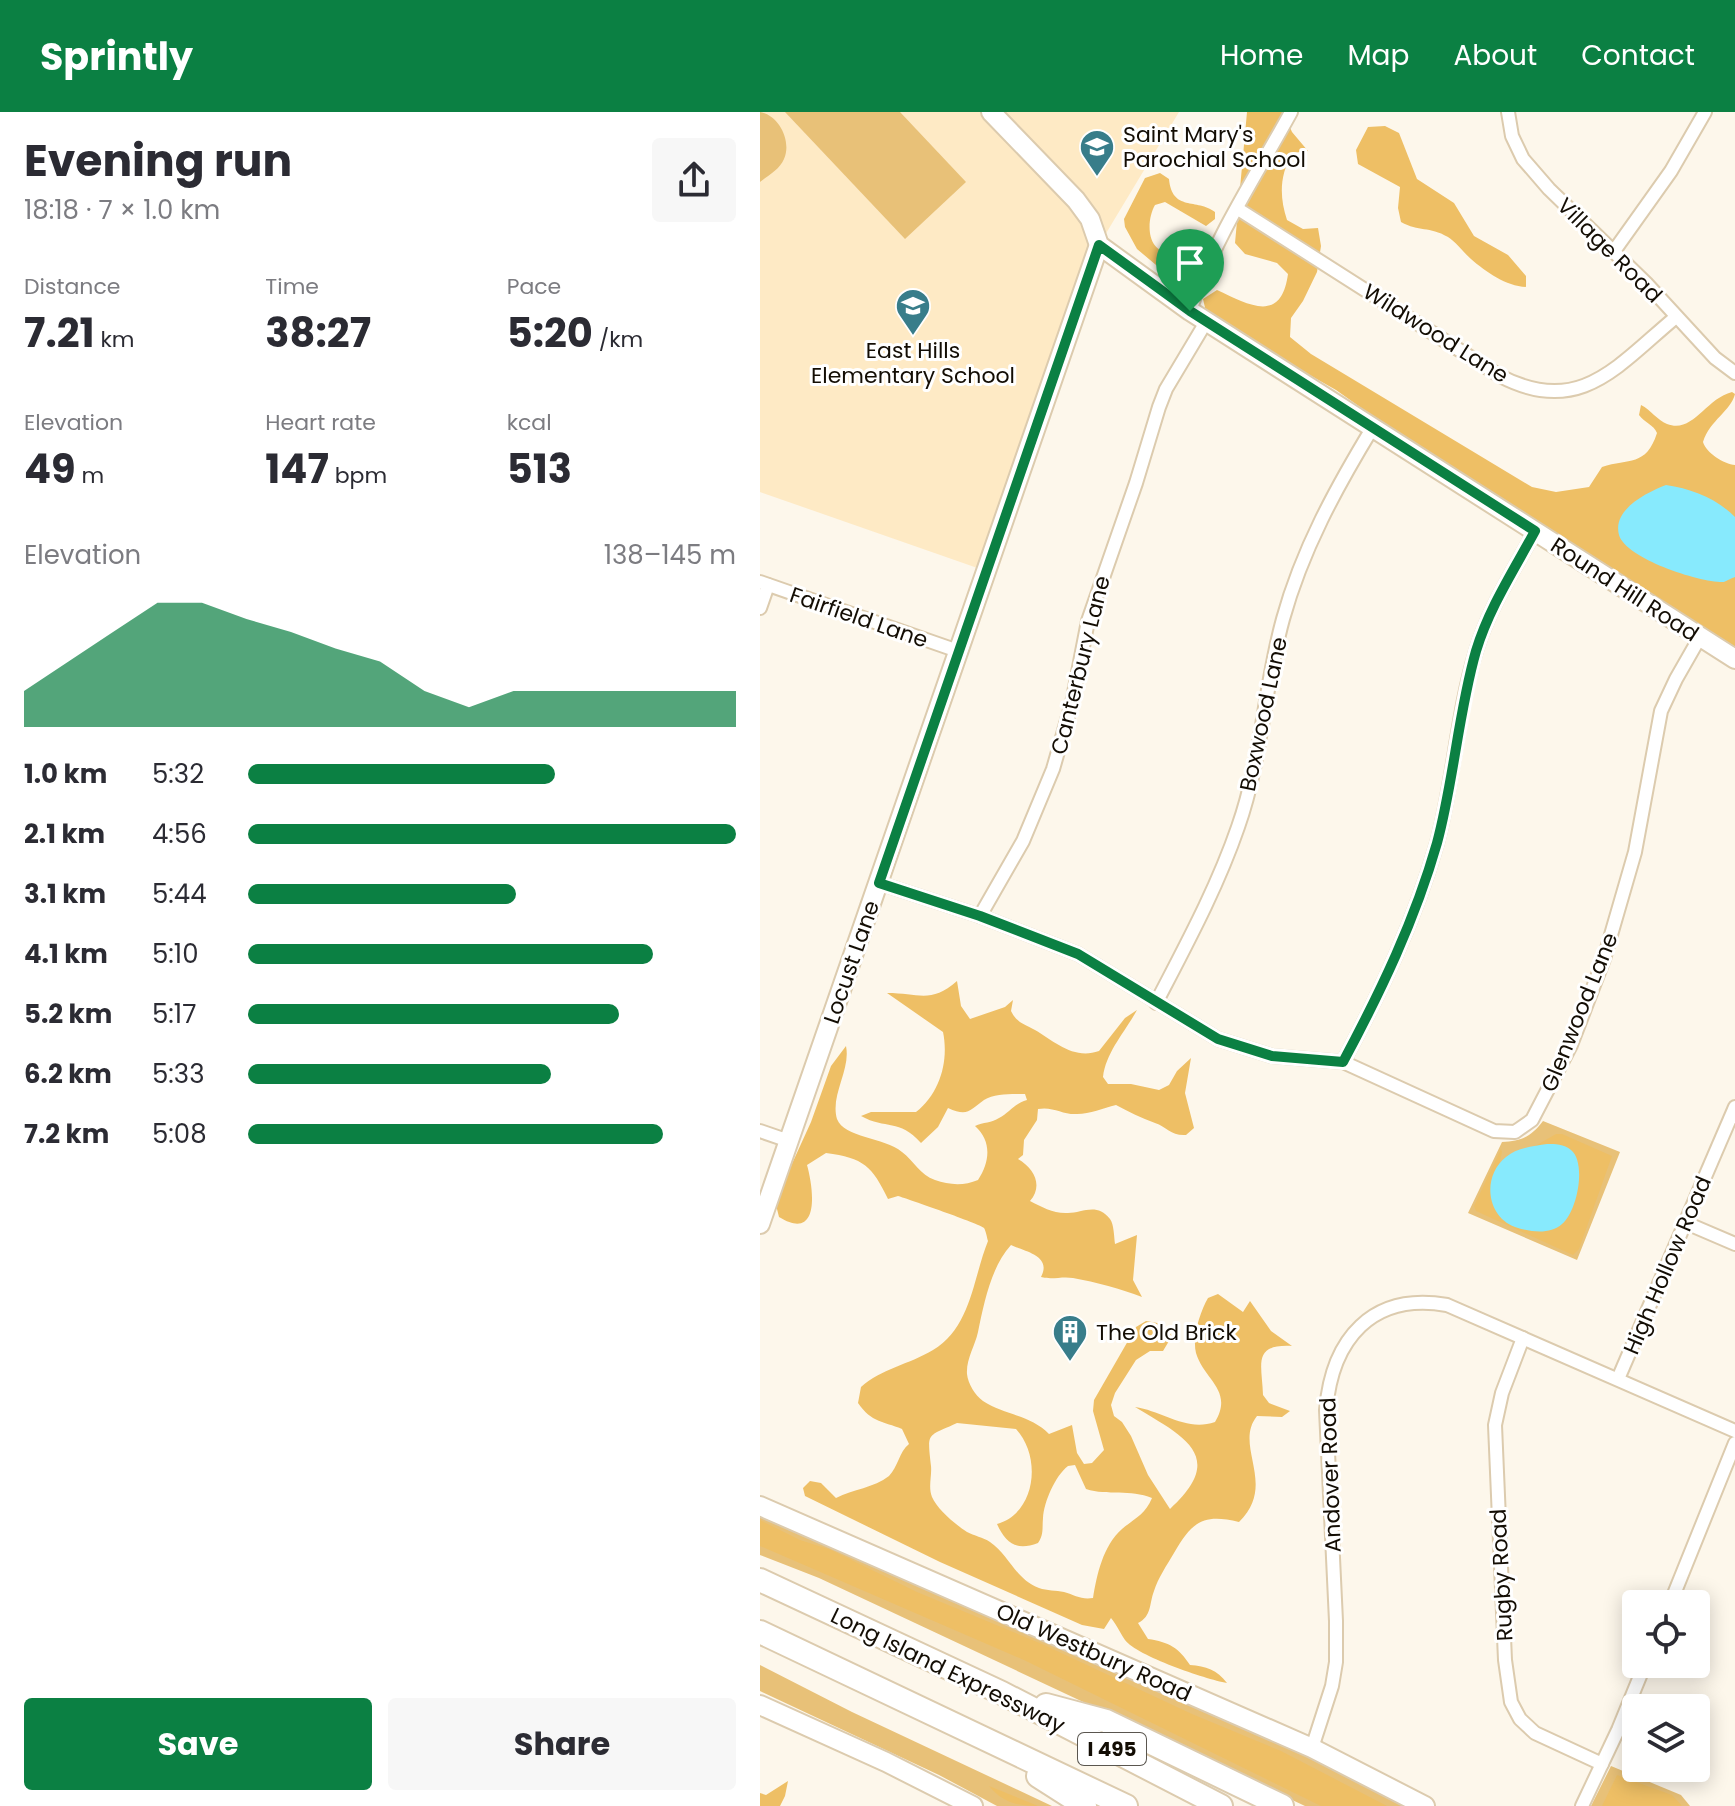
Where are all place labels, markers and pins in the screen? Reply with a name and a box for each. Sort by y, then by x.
place label: Saint Mary's Parochial School [1123,119,1306,175]
school or university icon: Saint Mary's Parochial School [1078,128,1116,178]
pin [1156,229,1224,311]
school or university icon: East Hills Elementary School [894,287,932,337]
place label: East Hills Elementary School [811,335,1015,391]
building icon: The Old Brick [1051,1313,1089,1363]
place label: The Old Brick [1096,1317,1237,1348]

